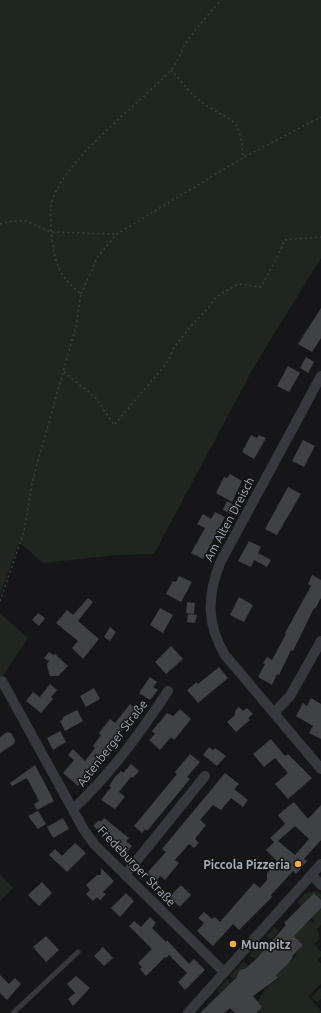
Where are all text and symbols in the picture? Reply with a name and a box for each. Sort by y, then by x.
street label: Am Alten Dreisch [201,475,257,563]
street label: Astenberger Straße [74,697,150,789]
street label: Fredeburger Straße [96,823,178,909]
place label: Piccola Pizzeria [203,858,290,871]
marker: Piccola Pizzeria [293,859,303,869]
place label: Mumpitz [241,938,291,951]
marker: Mumpitz [228,939,238,949]

